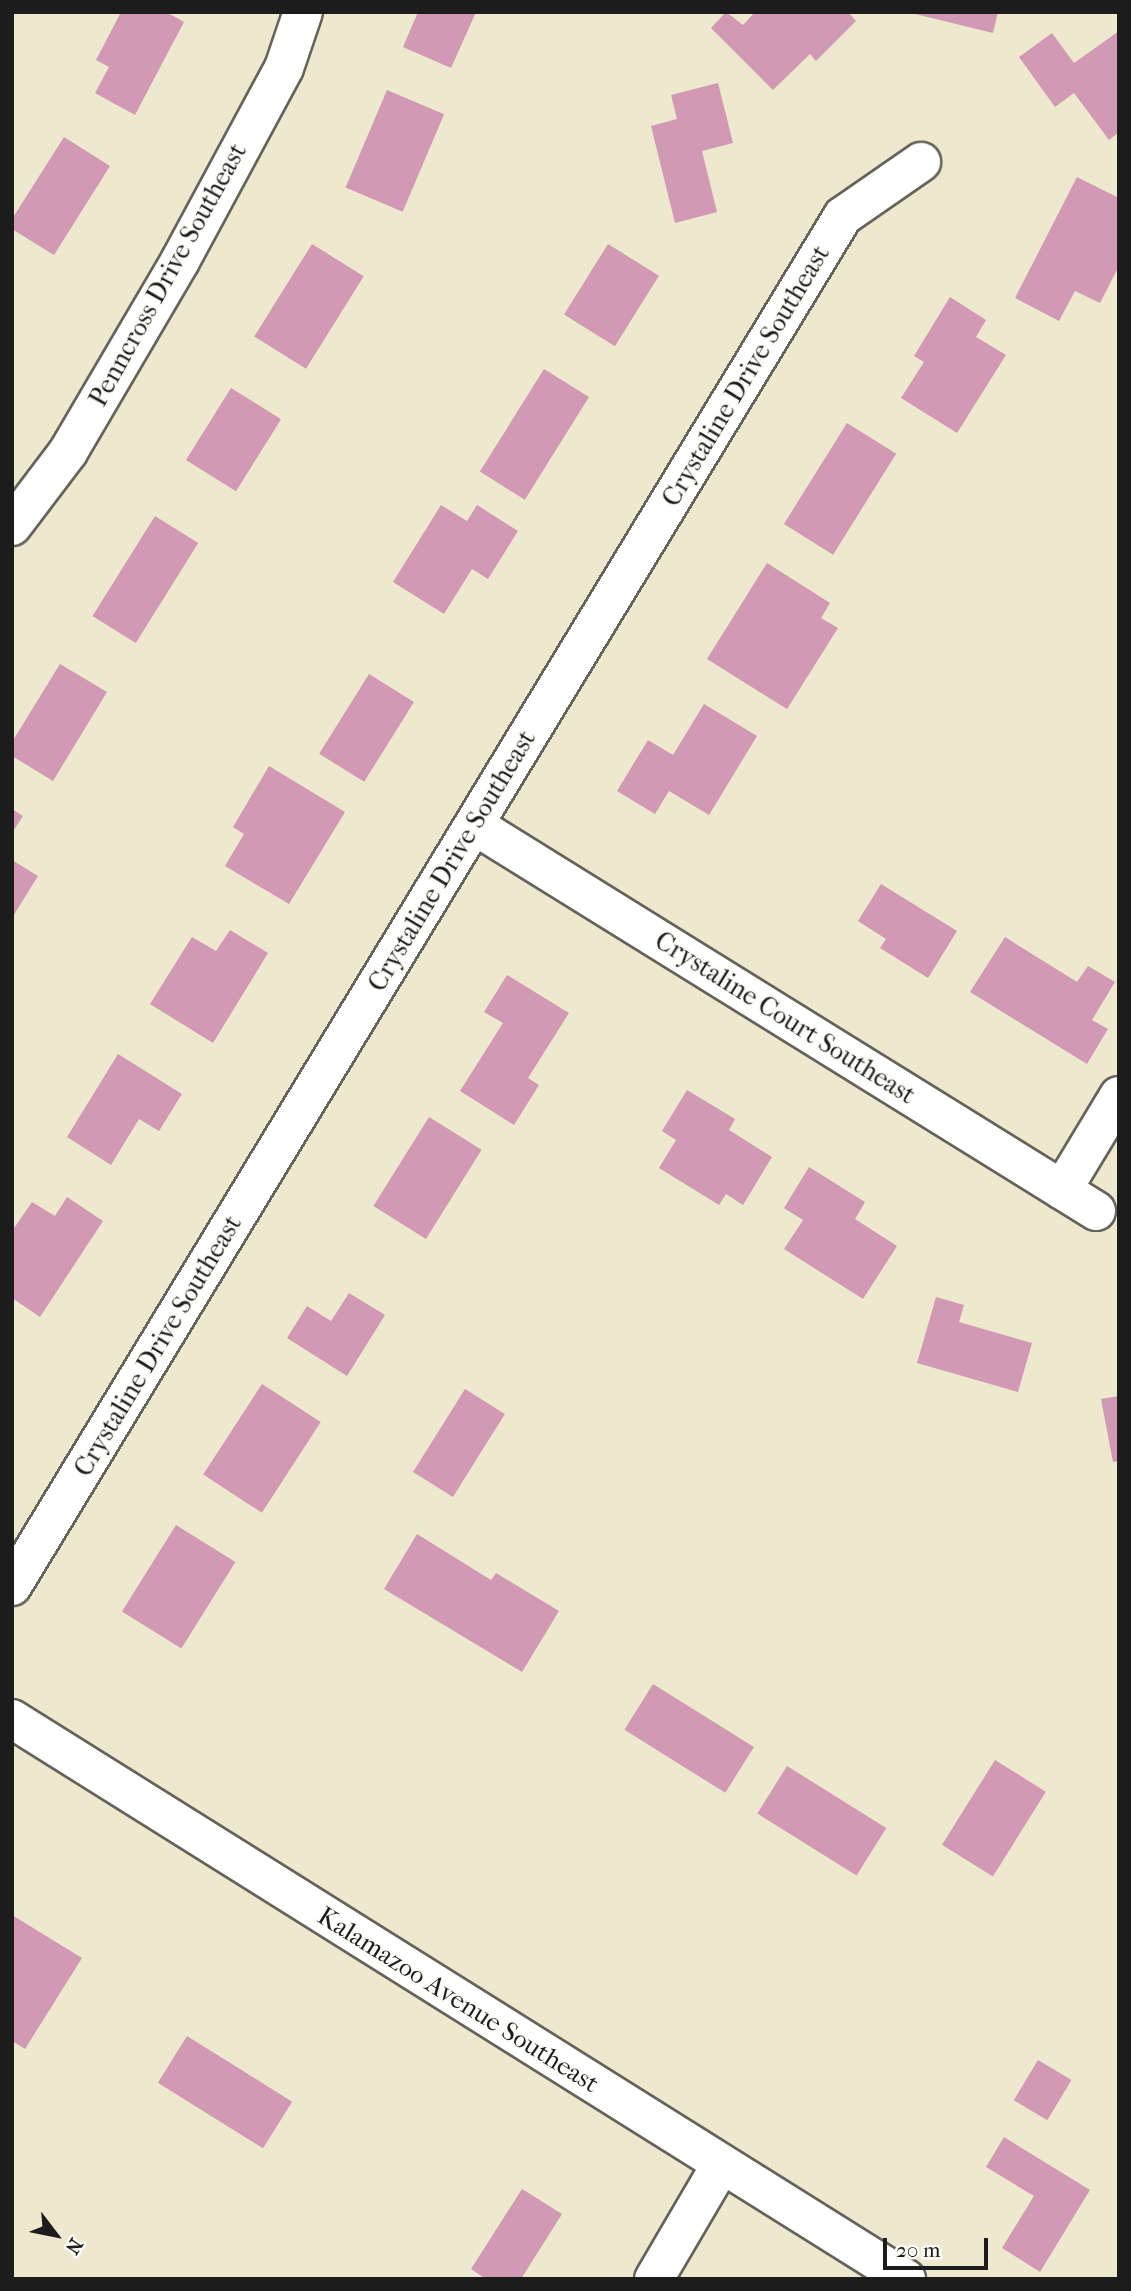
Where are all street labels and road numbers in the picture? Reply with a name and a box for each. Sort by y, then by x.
street label: Penncross Drive Southeast [83,138,253,412]
street label: Crystaline Drive Southeast [656,240,836,512]
street label: Crystaline Drive Southeast [362,725,542,997]
street label: Crystaline Court Southeast [649,925,921,1111]
street label: Crystaline Drive Southeast [68,1210,248,1482]
street label: Kalamazoo Avenue Southeast [312,1901,604,2099]

